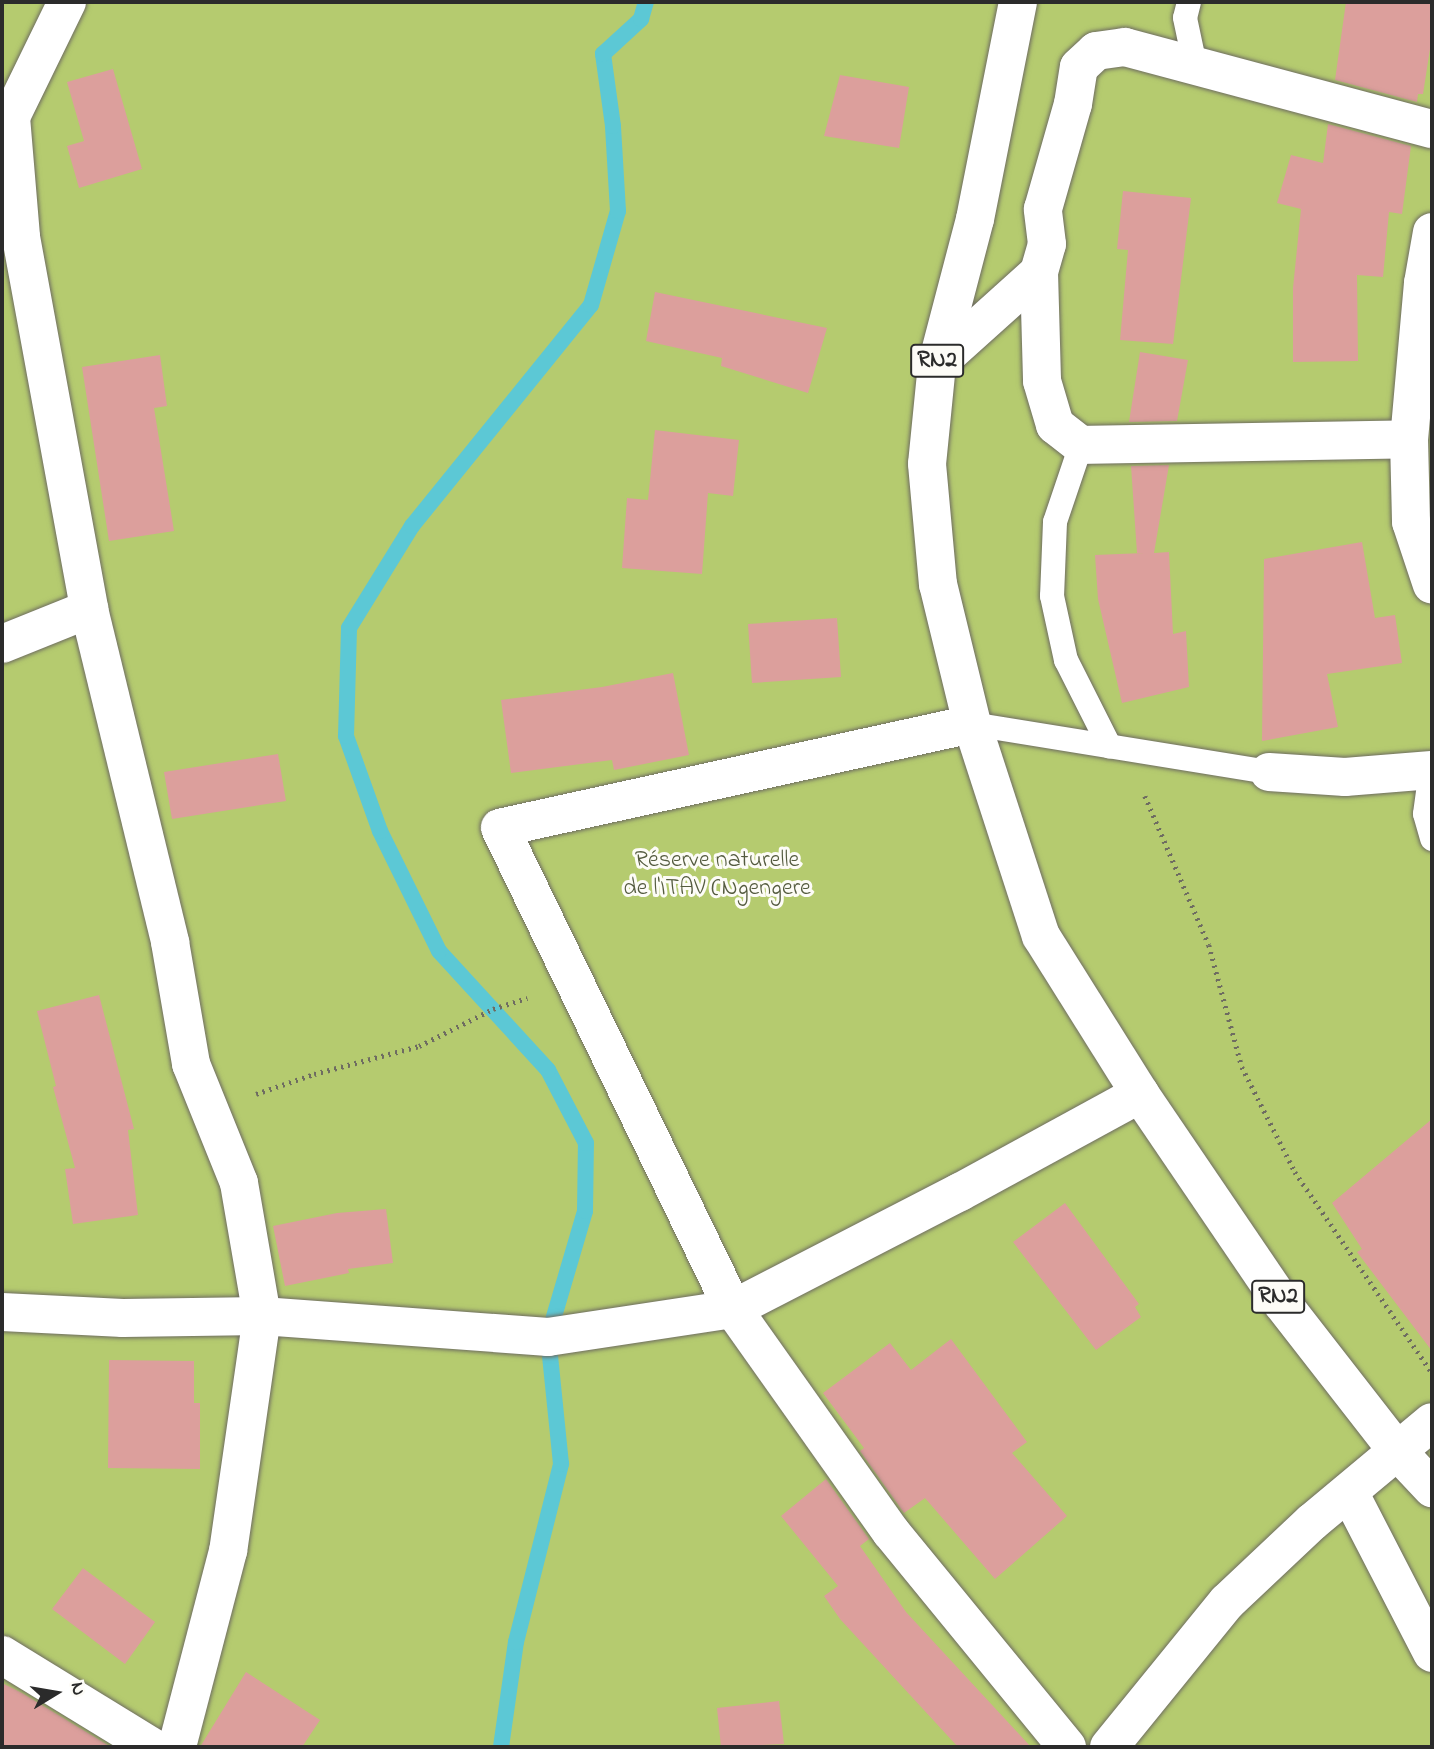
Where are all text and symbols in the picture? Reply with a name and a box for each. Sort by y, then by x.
road number: RN2 [909,342,965,380]
park label: Réserve naturelle de l'ITAV (Ngengere [623,847,811,903]
road number: RN2 [1250,1278,1306,1316]
north arrow [21,1658,91,1728]
text: N [63,1680,92,1698]

